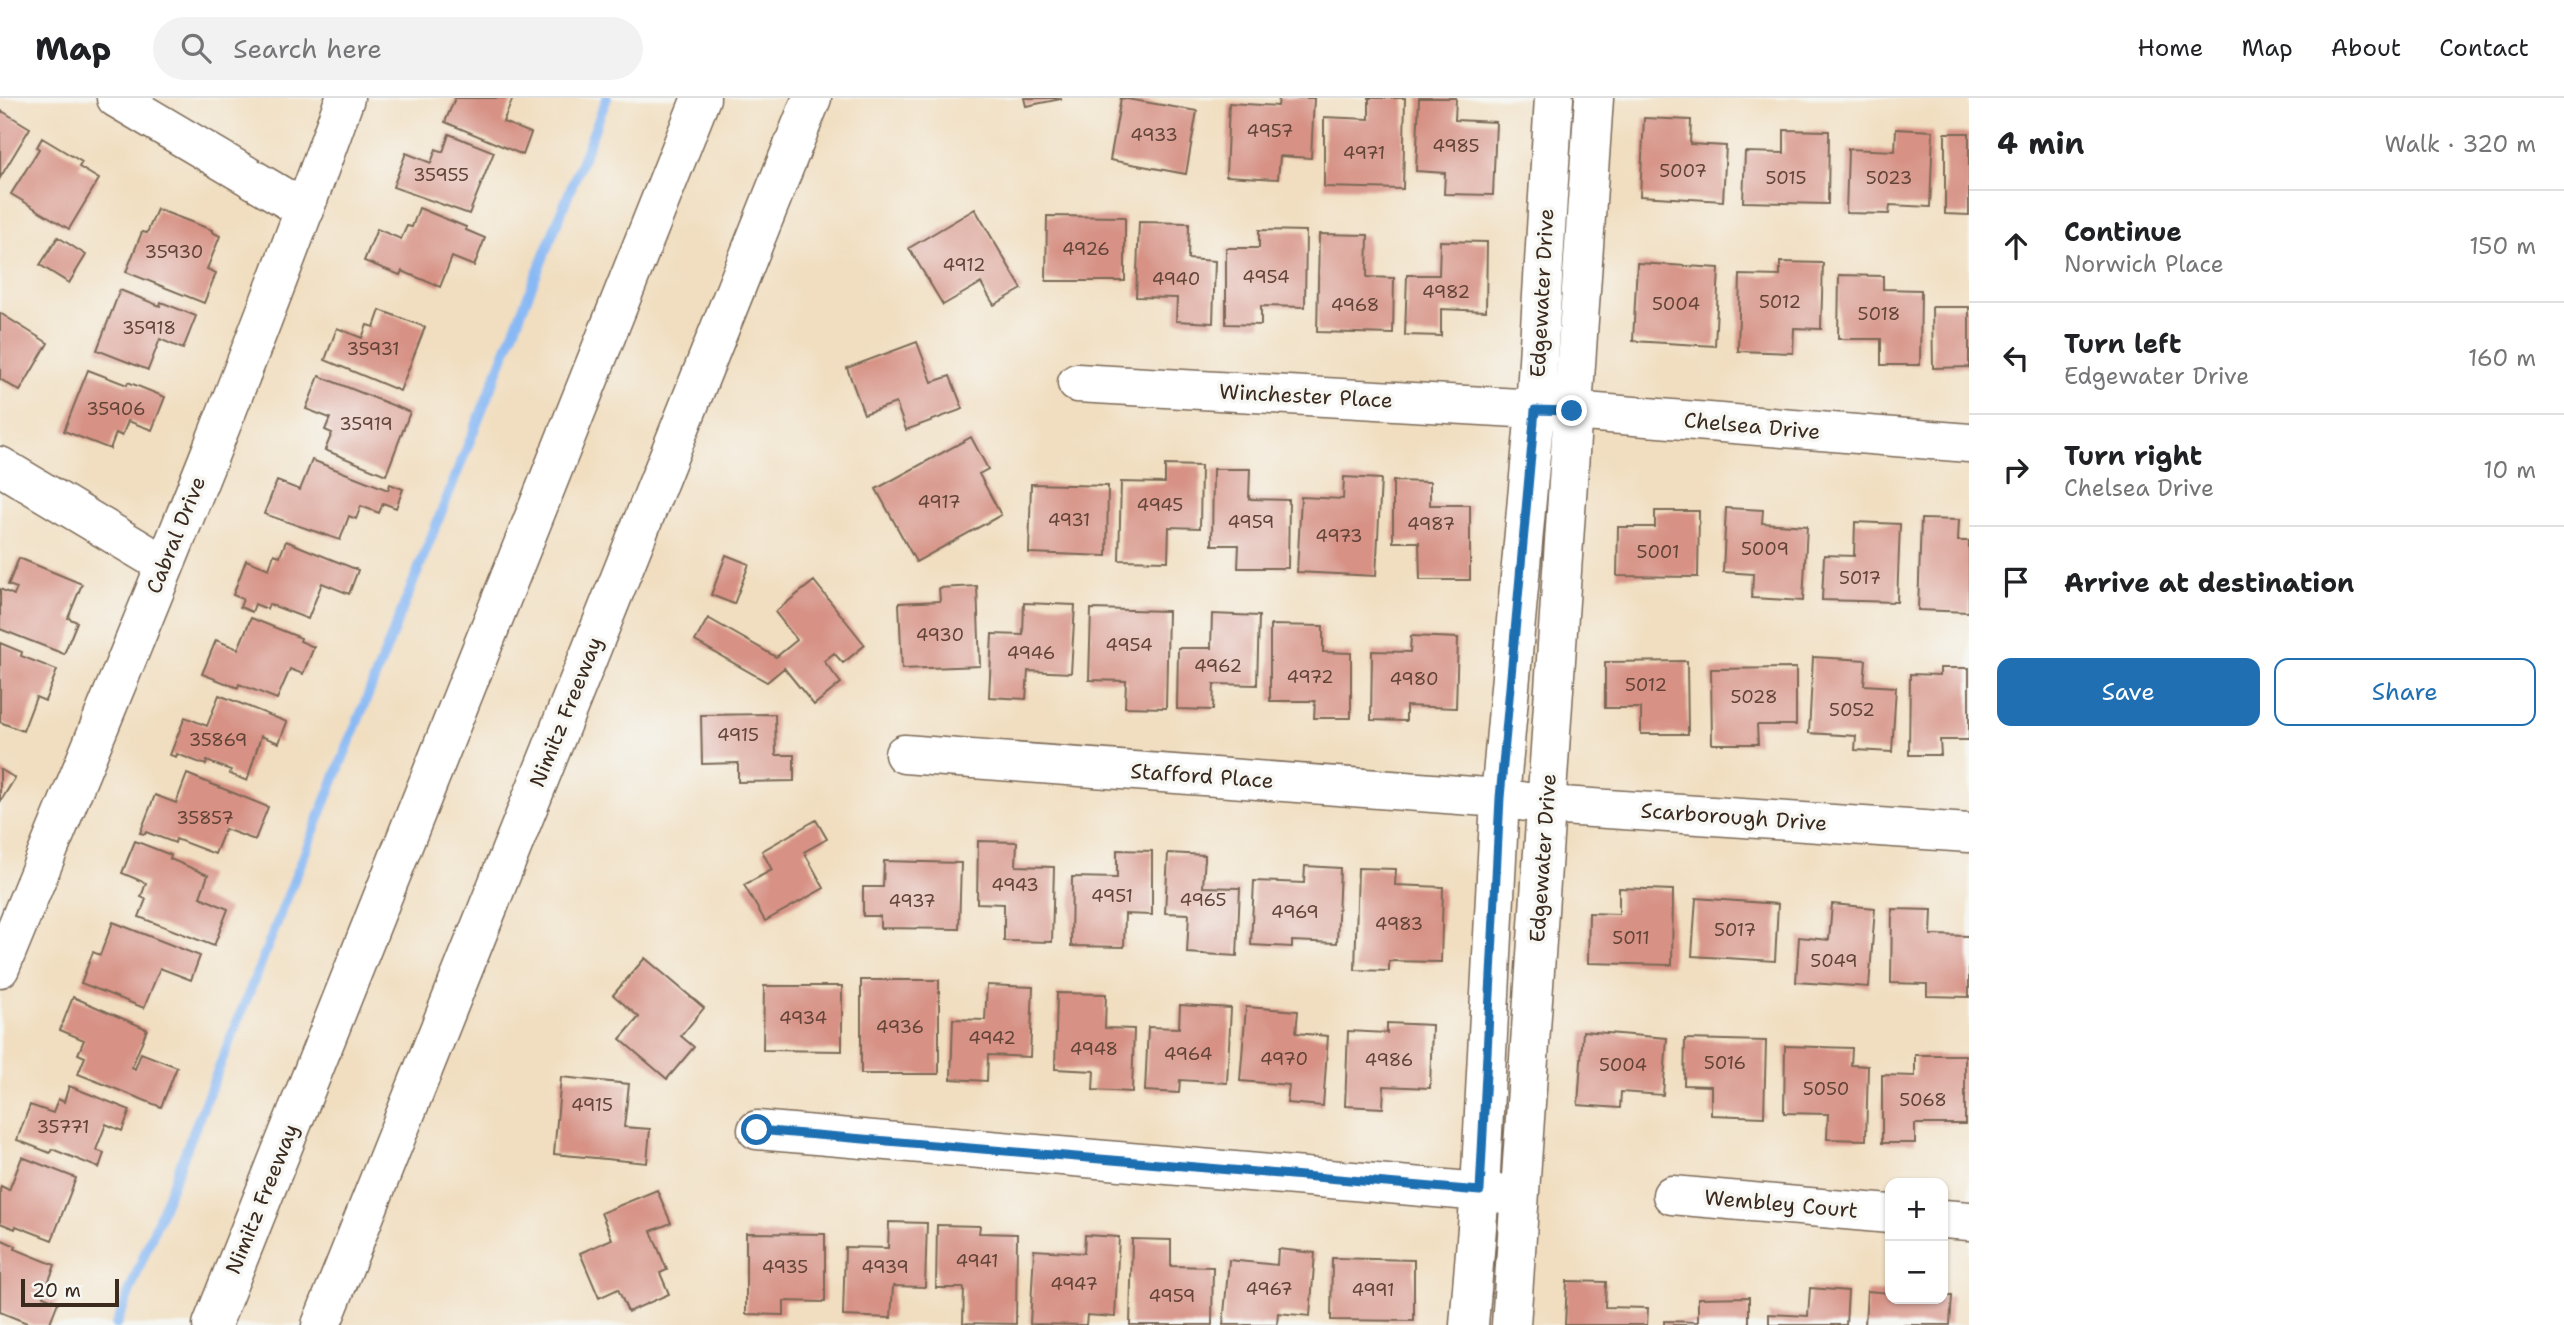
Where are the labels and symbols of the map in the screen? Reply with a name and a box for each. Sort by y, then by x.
house number: 4957 [1247,119,1293,143]
house number: 4933 [1130,123,1178,147]
house number: 4985 [1432,134,1480,158]
house number: 4971 [1343,141,1385,165]
house number: 5007 [1659,159,1707,183]
house number: 35955 [413,163,469,187]
house number: 5015 [1765,166,1807,190]
house number: 5023 [1866,166,1912,190]
street label: Edgewater Drive [1524,208,1560,378]
house number: 4926 [1062,237,1110,261]
house number: 35930 [145,240,203,264]
house number: 4912 [942,253,986,277]
house number: 4954 [1242,265,1290,289]
house number: 4940 [1152,267,1200,291]
house number: 4982 [1422,280,1470,304]
house number: 5012 [1759,290,1801,314]
house number: 5004 [1652,292,1700,316]
house number: 4968 [1331,293,1379,317]
house number: 5018 [1858,302,1900,326]
house number: 35918 [122,316,176,340]
house number: 35931 [346,337,400,361]
street label: Winchester Place [1218,377,1394,415]
route end [1556,395,1587,426]
house number: 35906 [86,397,146,421]
street label: Chelsea Drive [1683,406,1821,446]
house number: 35919 [339,412,393,436]
street label: Cabral Drive [140,472,212,598]
house number: 4917 [917,490,961,514]
house number: 4945 [1137,493,1183,517]
house number: 4931 [1048,508,1090,532]
house number: 4959 [1228,510,1274,534]
house number: 4987 [1407,512,1455,536]
house number: 4973 [1315,524,1363,548]
house number: 5009 [1741,537,1789,561]
house number: 5001 [1637,540,1679,564]
house number: 5017 [1839,566,1881,590]
house number: 4930 [916,623,964,647]
street label: Nimitz Freeway [523,633,609,791]
house number: 4954 [1105,633,1153,657]
house number: 4946 [1007,641,1055,665]
house number: 4962 [1194,654,1242,678]
house number: 4972 [1286,665,1334,689]
house number: 4980 [1390,667,1438,691]
house number: 5012 [1625,673,1667,697]
house number: 5028 [1730,685,1778,709]
house number: 5052 [1829,698,1875,722]
house number: 4915 [717,723,759,747]
house number: 35869 [189,728,247,752]
street label: Stafford Place [1129,757,1275,795]
street label: Edgewater Drive [1523,773,1563,943]
street label: Scarborough Drive [1640,797,1828,837]
house number: 35857 [176,806,234,830]
house number: 4943 [991,873,1039,897]
house number: 4951 [1091,884,1133,908]
house number: 4965 [1180,888,1226,912]
house number: 4937 [888,889,936,913]
house number: 4969 [1271,900,1319,924]
house number: 4983 [1375,912,1423,936]
house number: 5017 [1714,918,1756,942]
house number: 5011 [1612,926,1650,950]
house number: 5049 [1810,949,1858,973]
house number: 4934 [779,1006,827,1030]
house number: 4936 [876,1015,924,1039]
house number: 4942 [968,1026,1016,1050]
house number: 4948 [1070,1037,1118,1061]
house number: 4964 [1164,1042,1212,1066]
house number: 4970 [1260,1047,1308,1071]
house number: 4986 [1365,1048,1413,1072]
house number: 5016 [1704,1051,1746,1075]
house number: 5004 [1599,1053,1647,1077]
house number: 5050 [1803,1077,1849,1101]
house number: 5068 [1899,1088,1947,1112]
house number: 4915 [571,1093,613,1117]
route start [741,1114,772,1145]
house number: 35771 [37,1115,89,1139]
street label: Nimitz Freeway [219,1120,305,1278]
street label: Wembley Court [1703,1183,1859,1225]
house number: 4941 [956,1249,998,1273]
house number: 4935 [762,1255,808,1279]
house number: 4939 [861,1255,909,1279]
house number: 4947 [1050,1272,1098,1296]
scale bar [21,1276,119,1308]
house number: 4967 [1245,1277,1293,1301]
house number: 4991 [1351,1278,1395,1302]
house number: 4959 [1149,1284,1195,1308]

